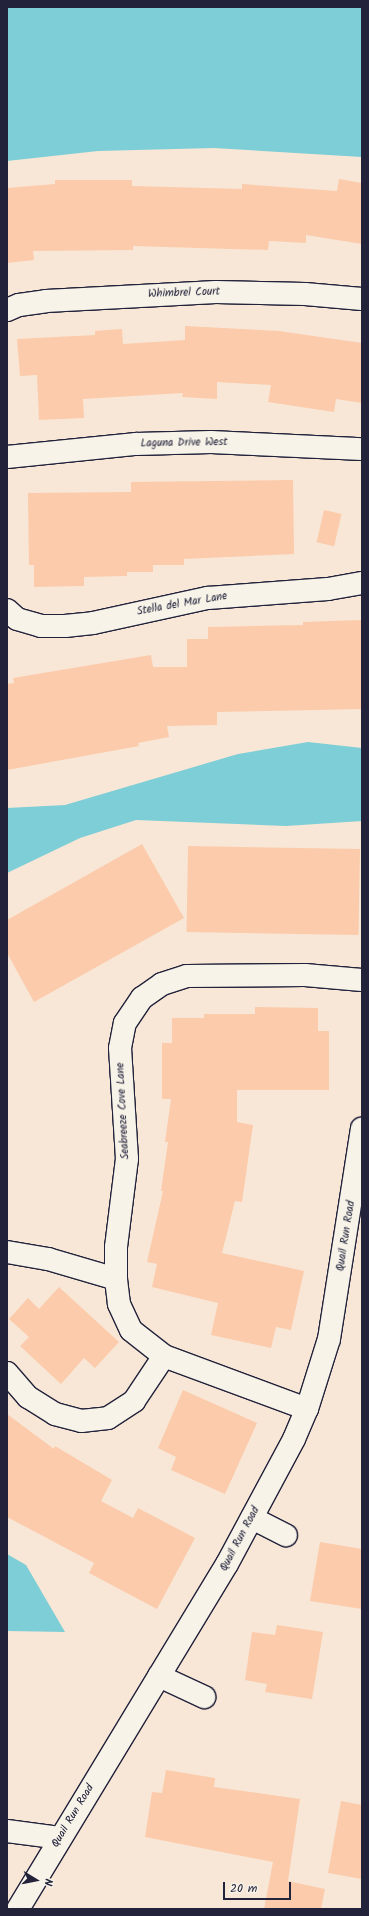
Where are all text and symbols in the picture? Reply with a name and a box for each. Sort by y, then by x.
street label: Whimbrel Court [148,285,220,301]
street label: Laguna Drive West [140,436,228,450]
street label: Stella del Mar Lane [136,590,228,618]
street label: Seabreeze Cove Lane [114,1062,132,1160]
street label: Quail Run Road [334,1200,358,1272]
street label: Quail Run Road [217,1504,263,1574]
street label: Quail Run Road [49,1782,97,1850]
north arrow [16,1860,56,1900]
scale bar [225,1874,293,1900]
text: N [38,1877,57,1887]
text: 20 m [230,1879,257,1898]

